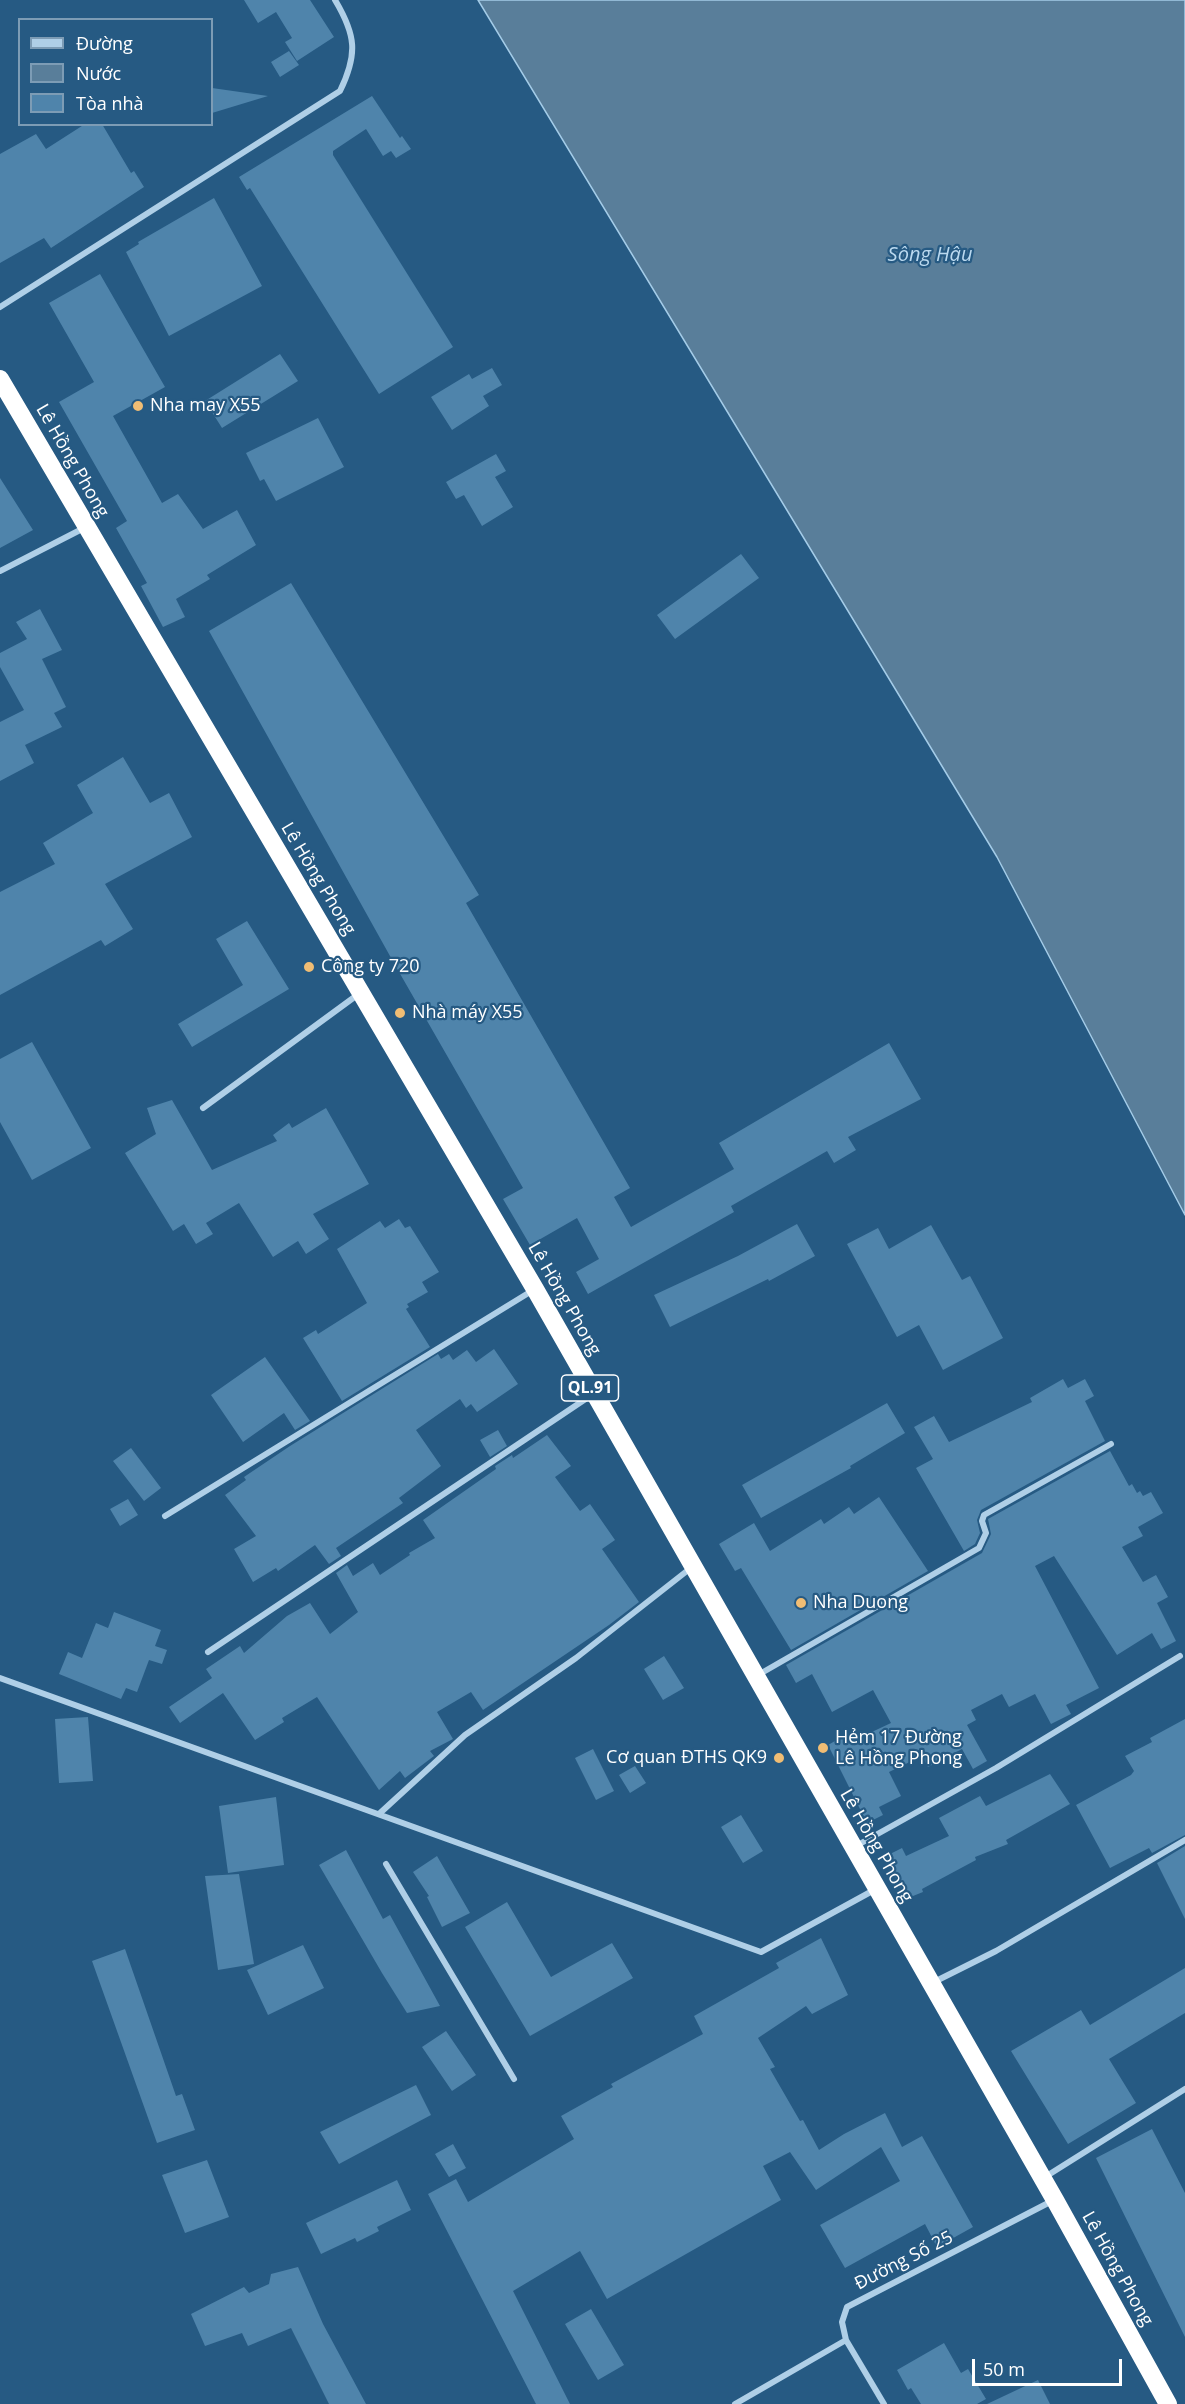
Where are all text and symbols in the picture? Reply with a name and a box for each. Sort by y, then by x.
legend [18,18,213,126]
text: Đường [76,31,133,55]
text: Nước [76,61,121,85]
text: Tòa nhà [76,91,144,115]
water label: Sông Hậu [888,243,972,267]
place label: Nha may X55 [150,395,261,417]
marker: Nha may X55 [131,399,145,413]
street label: Lê Hồng Phong [31,400,113,522]
street label: Lê Hồng Phong [276,819,360,939]
place label: Công ty 720 [321,956,420,978]
marker: Công ty 720 [302,960,316,974]
place label: Nhà máy X55 [412,1002,523,1024]
marker: Nhà máy X55 [393,1006,407,1020]
street label: Lê Hồng Phong [523,1238,605,1360]
road number: QL.91 [562,1375,618,1401]
place label: Nha Duong [813,1592,908,1614]
marker: Nha Duong [794,1596,808,1610]
place label: Hẻm 17 Đường Lê Hồng Phong [835,1727,962,1770]
marker: Hẻm 17 Đường Lê Hồng Phong [816,1741,830,1755]
place label: Cơ quan ĐTHS QK9 [606,1747,767,1769]
marker: Cơ quan ĐTHS QK9 [772,1751,786,1765]
street label: Lê Hồng Phong [835,1785,917,1907]
street label: Lê Hồng Phong [1077,2208,1157,2330]
street label: Đường Số 25 [851,2227,957,2295]
scale bar [975,2347,1125,2385]
text: 50 m [983,2357,1025,2381]

